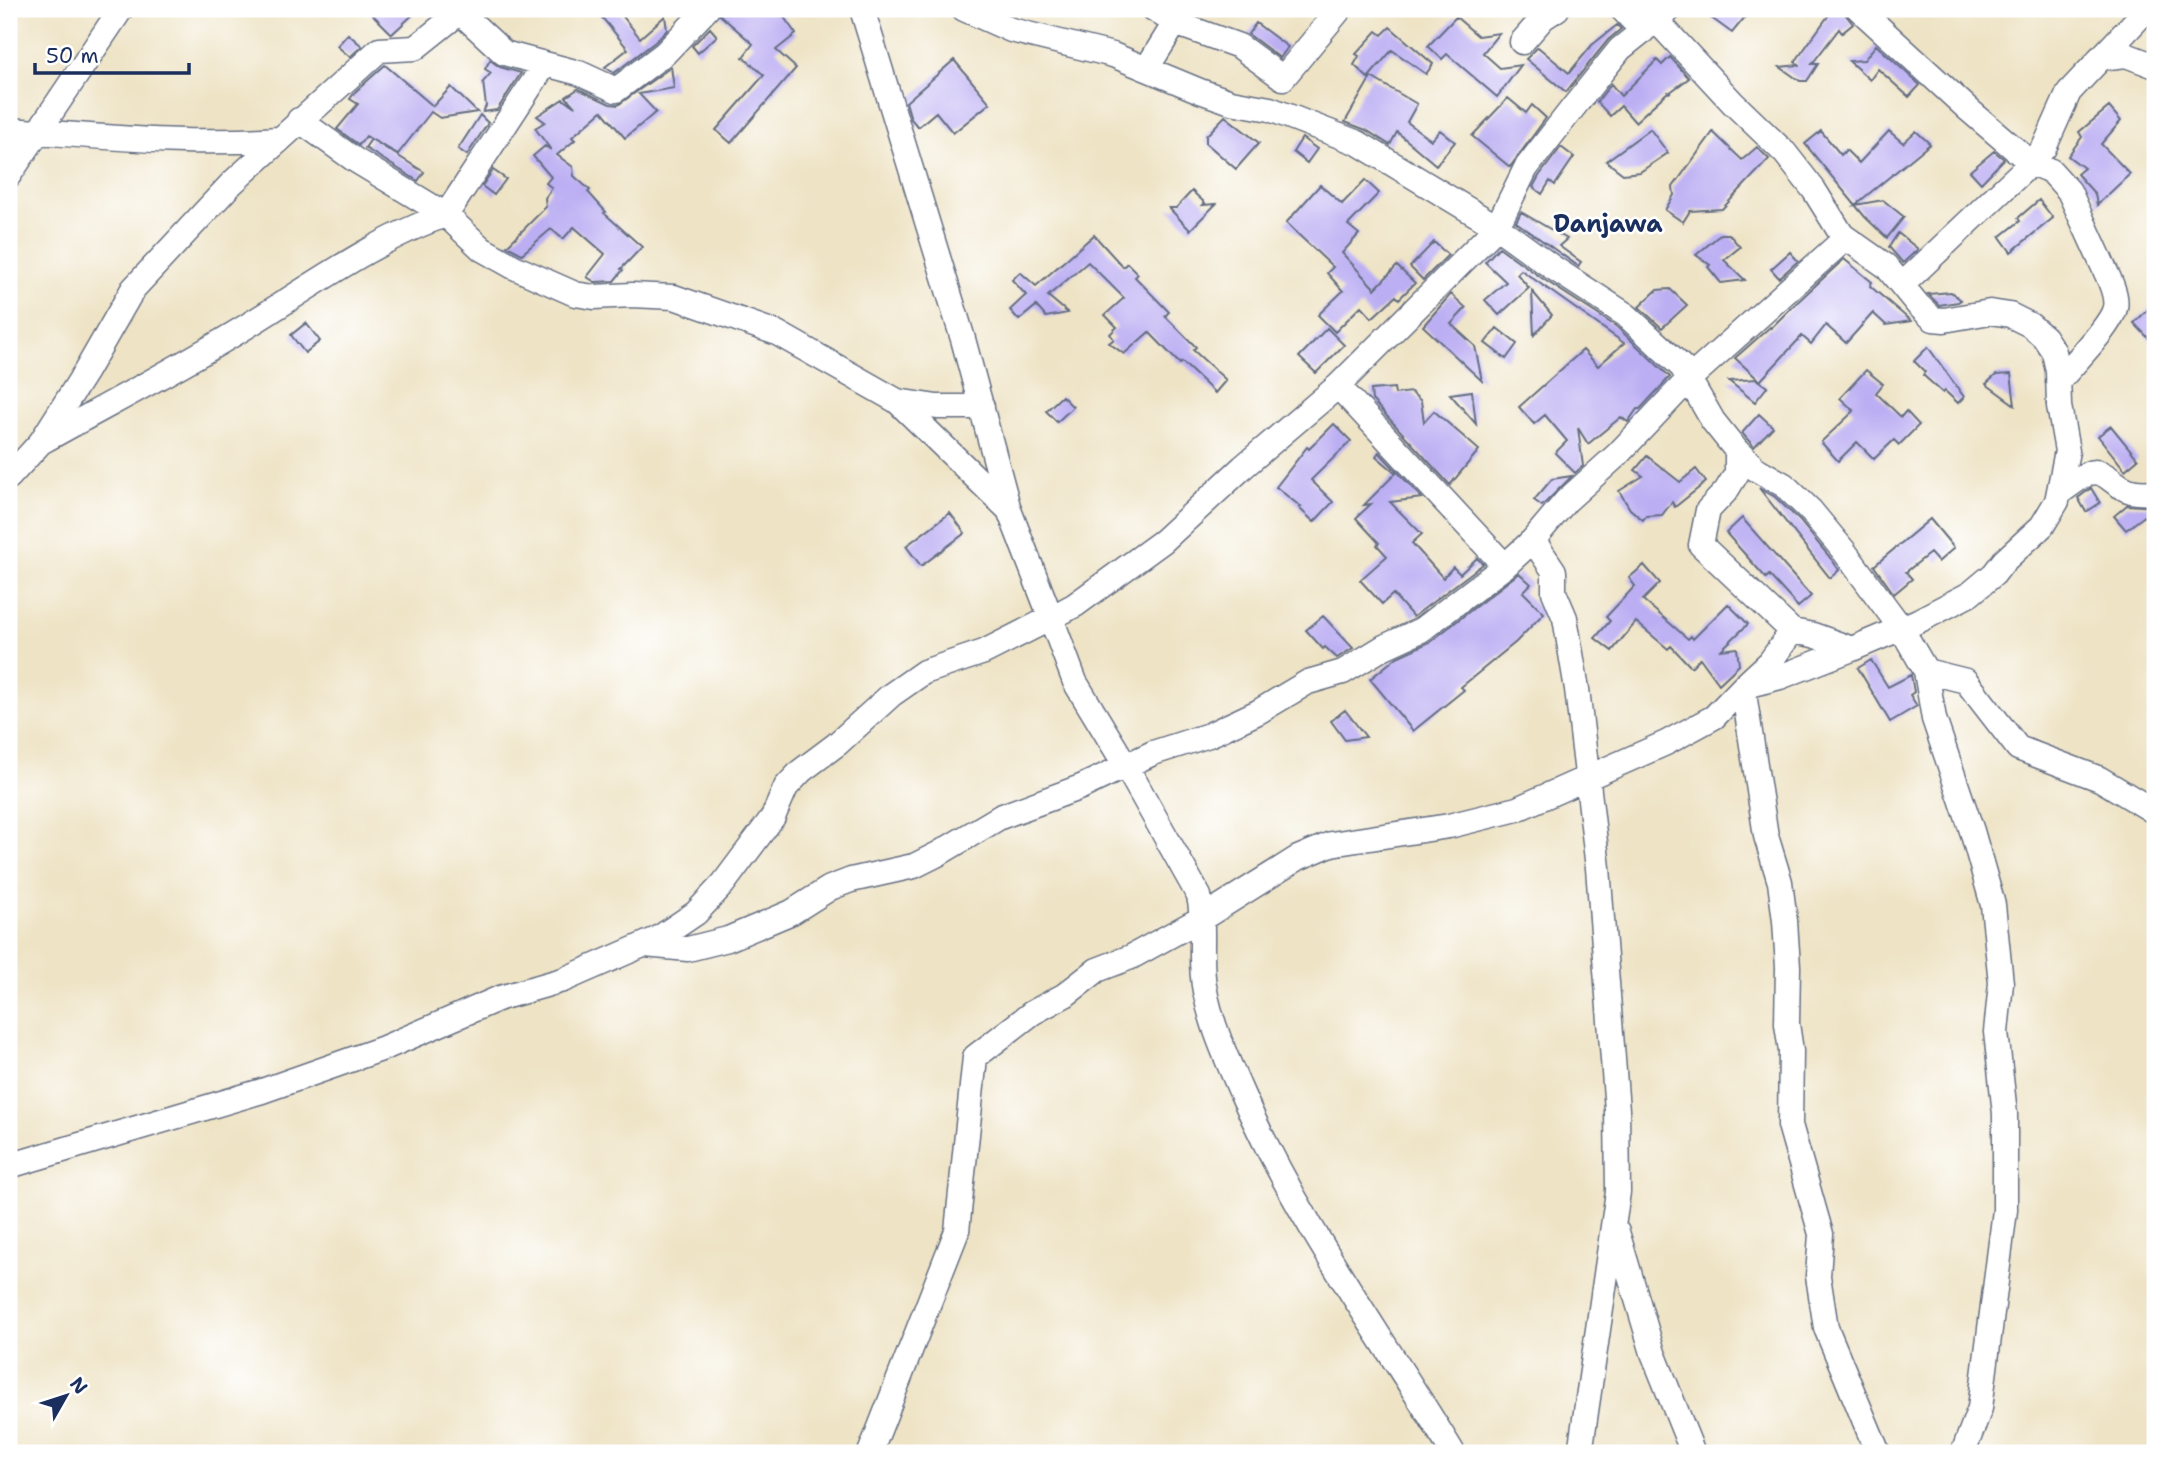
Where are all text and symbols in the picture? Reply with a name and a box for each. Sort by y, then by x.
scale bar [35,32,189,76]
text: 50 m [46,42,99,70]
district label: Danjawa [1553,208,1663,240]
north arrow [32,1360,102,1430]
text: N [64,1372,93,1399]

